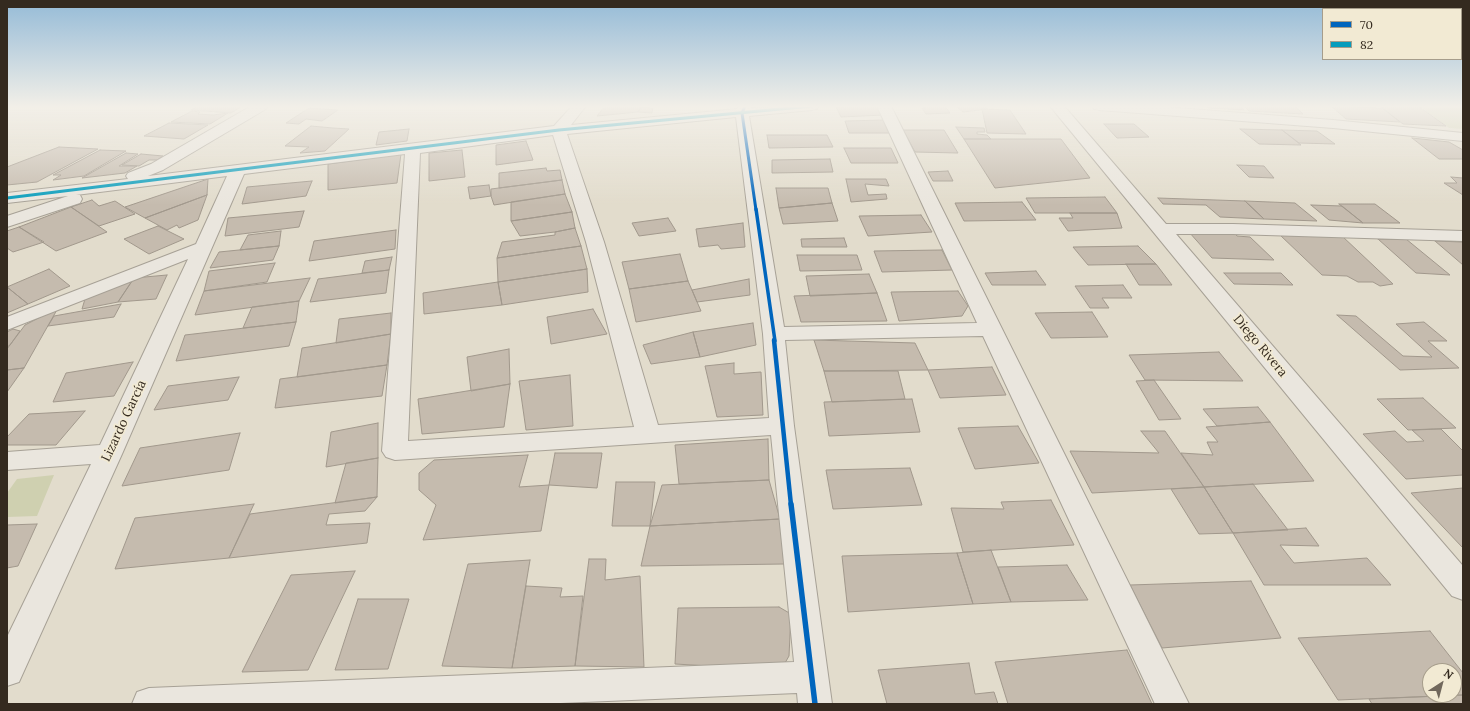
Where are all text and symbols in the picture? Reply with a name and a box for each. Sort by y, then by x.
legend [1322,8,1462,60]
text: 70 [1360,17,1373,32]
text: 82 [1360,37,1373,52]
street label: Diego Rivera [1230,312,1290,380]
street label: Lizardo García [98,378,150,464]
north arrow [1422,663,1462,703]
text: N [1441,666,1456,682]

